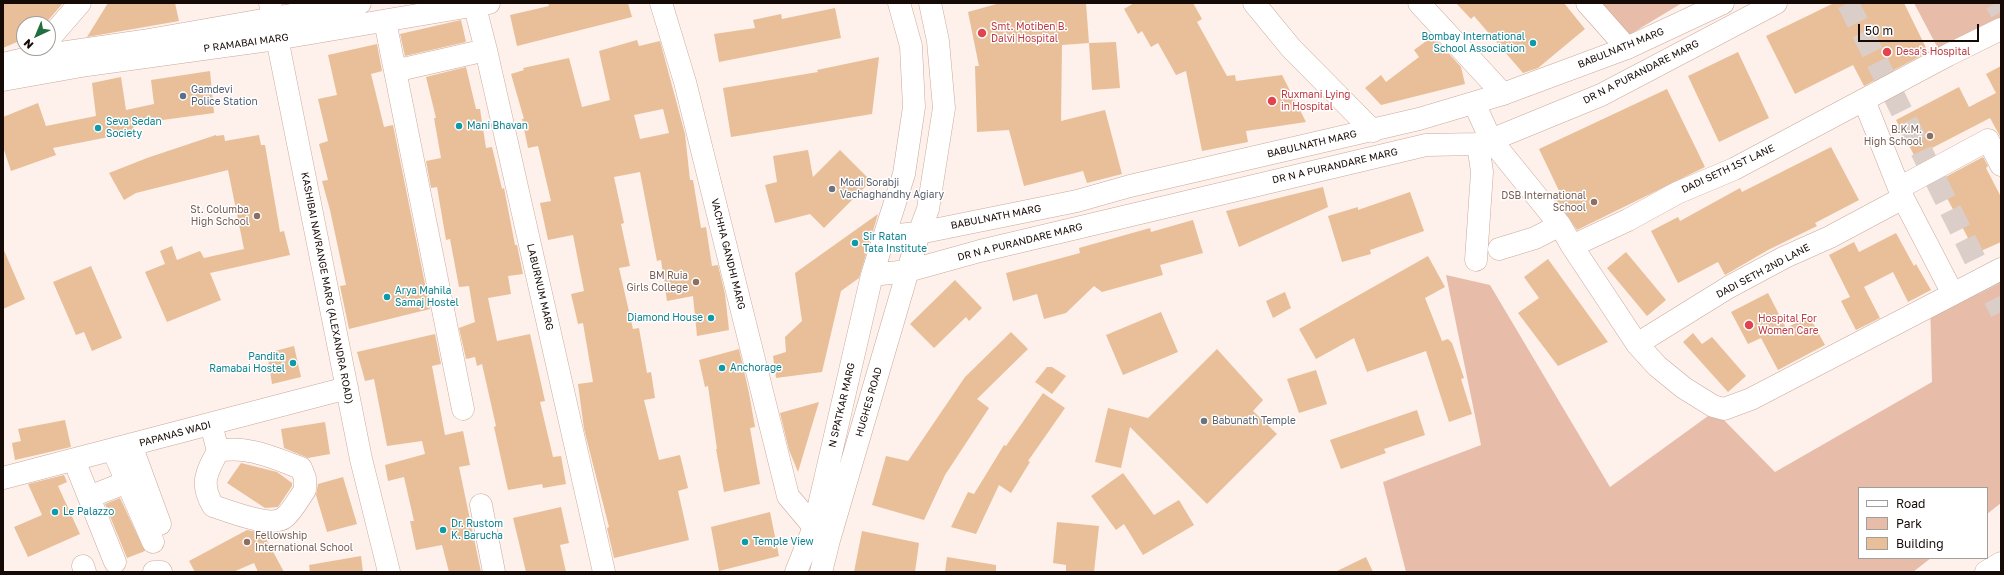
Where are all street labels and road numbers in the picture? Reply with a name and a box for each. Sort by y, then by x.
street label: BABULNATH MARG [1576,25,1666,71]
street label: P RAMABAI MARG [203,31,289,55]
street label: DR N A PURANDARE MARG [1581,37,1701,107]
street label: BABULNATH MARG [1266,128,1358,160]
street label: DADI SETH 1ST LANE [1680,142,1776,196]
street label: DR N A PURANDARE MARG [1271,146,1399,186]
street label: KASHIBAI NAVRANGE MARG (ALEXANDRA ROAD) [299,171,355,405]
street label: VACHHA GANDHI MARG [708,197,748,311]
street label: BABULNATH MARG [950,202,1042,232]
street label: DR N A PURANDARE MARG [956,221,1084,263]
street label: DADI SETH 2ND LANE [1714,241,1812,301]
street label: LABURNUM MARG [524,242,556,332]
street label: N SPATKAR MARG [826,361,858,449]
street label: HUGHES ROAD [853,366,885,438]
street label: PAPANAS WADI [138,419,212,449]

